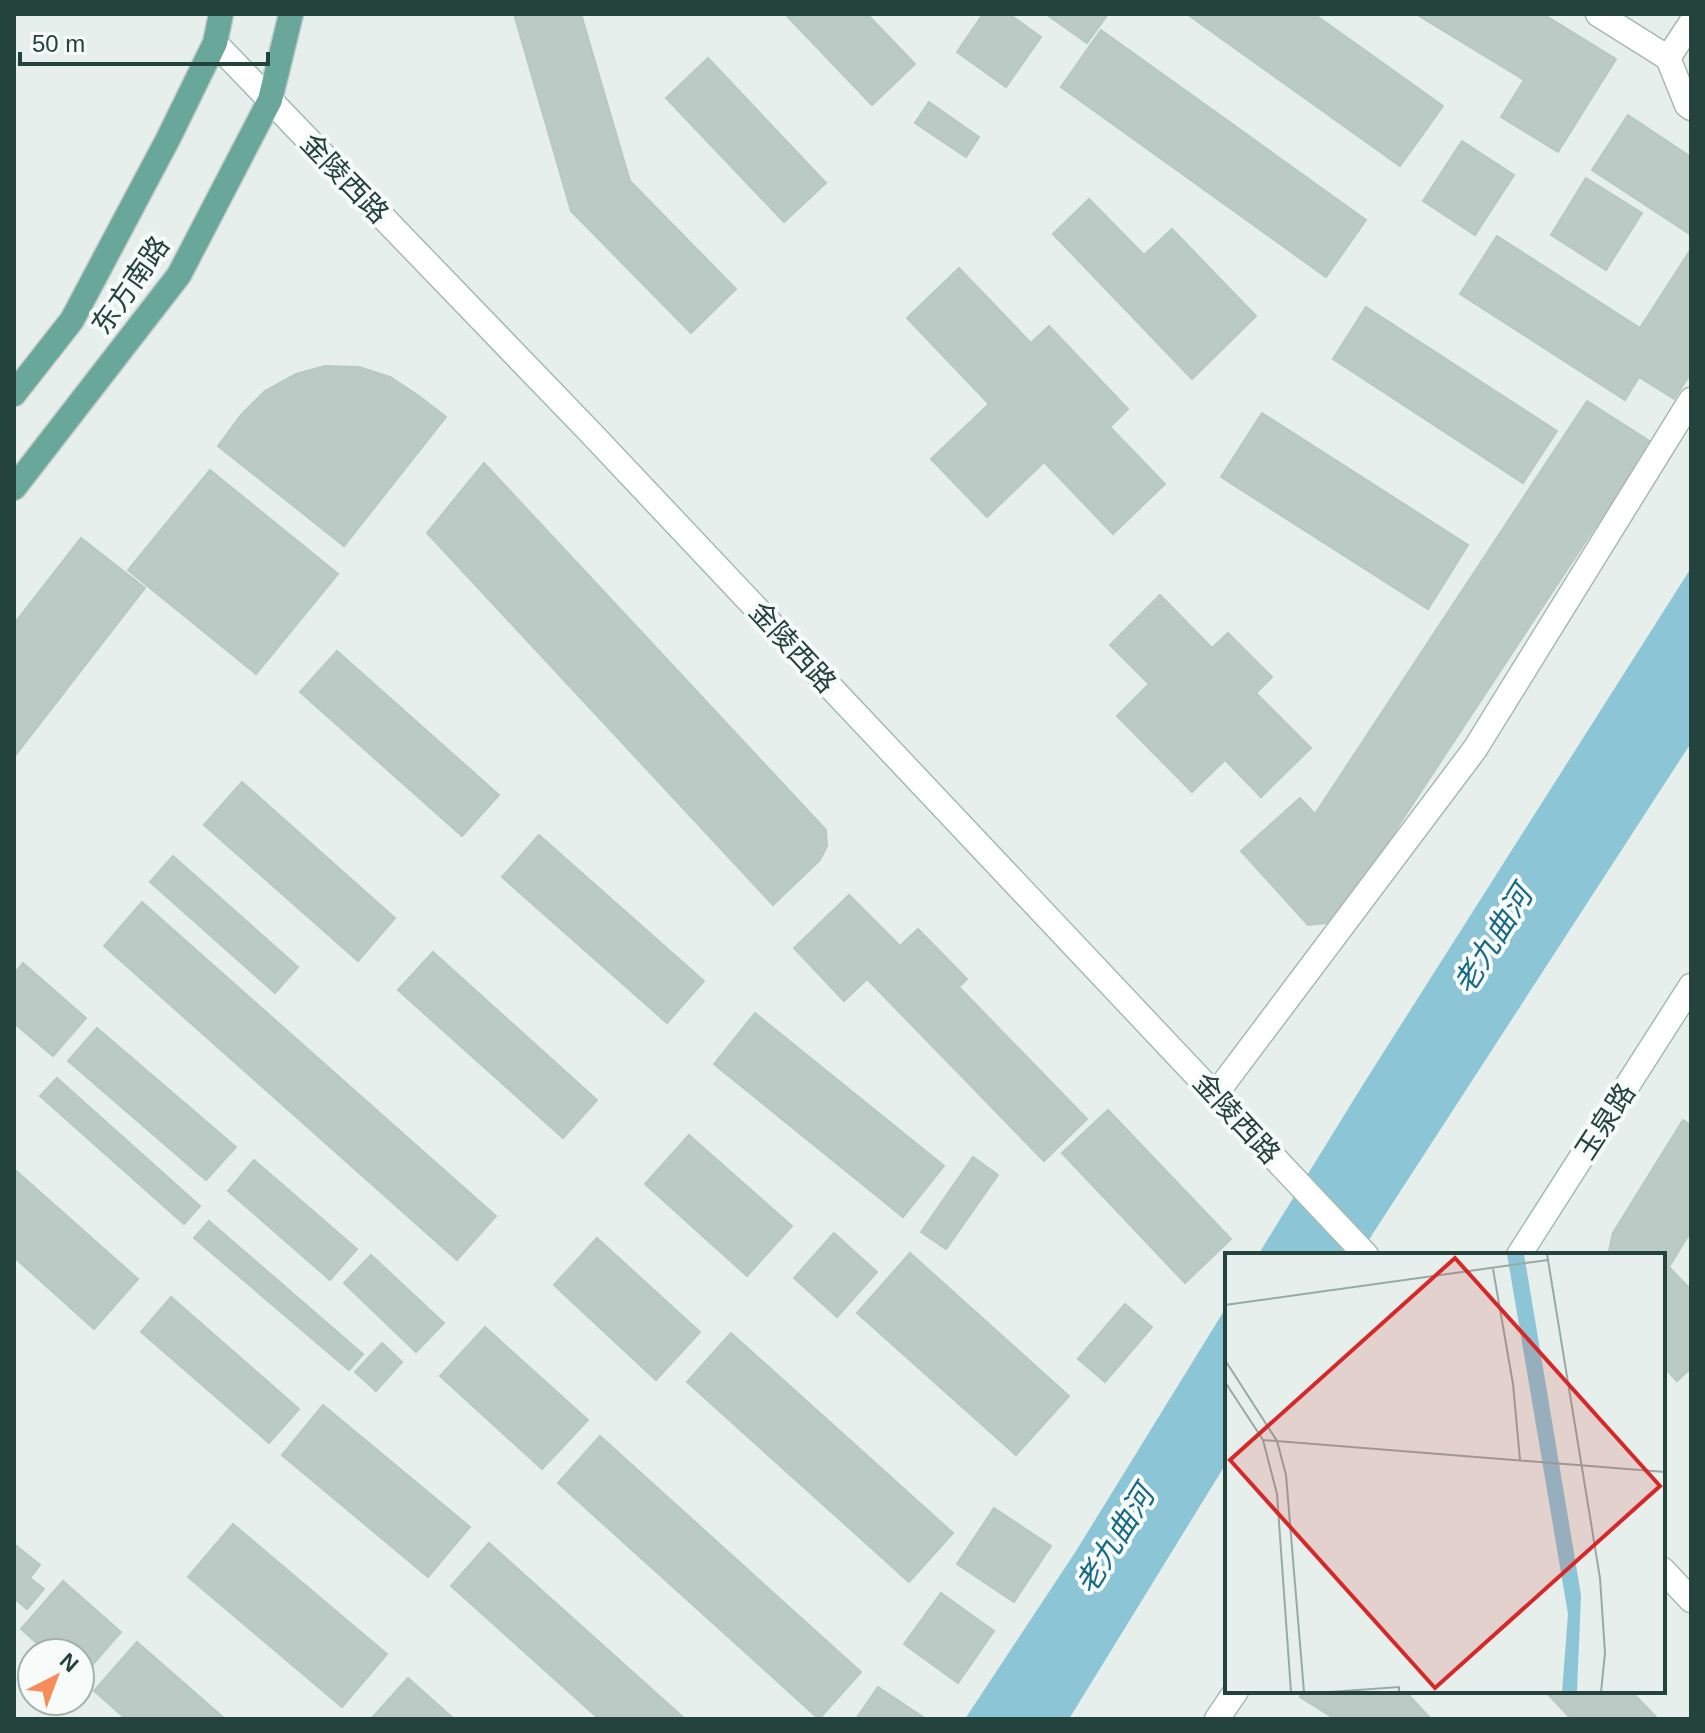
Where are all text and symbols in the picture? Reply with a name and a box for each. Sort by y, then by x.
scale bar [20,16,268,66]
text: 50 m [32,30,85,57]
street label: 金陵西路 [295,127,395,229]
street label: 东方南路 [86,231,175,340]
street label: 金陵西路 [743,596,842,699]
water label: 老九曲河 [1447,876,1541,999]
street label: 金陵西路 [1187,1067,1286,1170]
street label: 玉泉路 [1570,1078,1641,1165]
inset map [1225,1253,1665,1693]
water label: 老九曲河 [1069,1476,1163,1599]
north arrow [16,1637,96,1717]
text: N [55,1648,83,1677]

